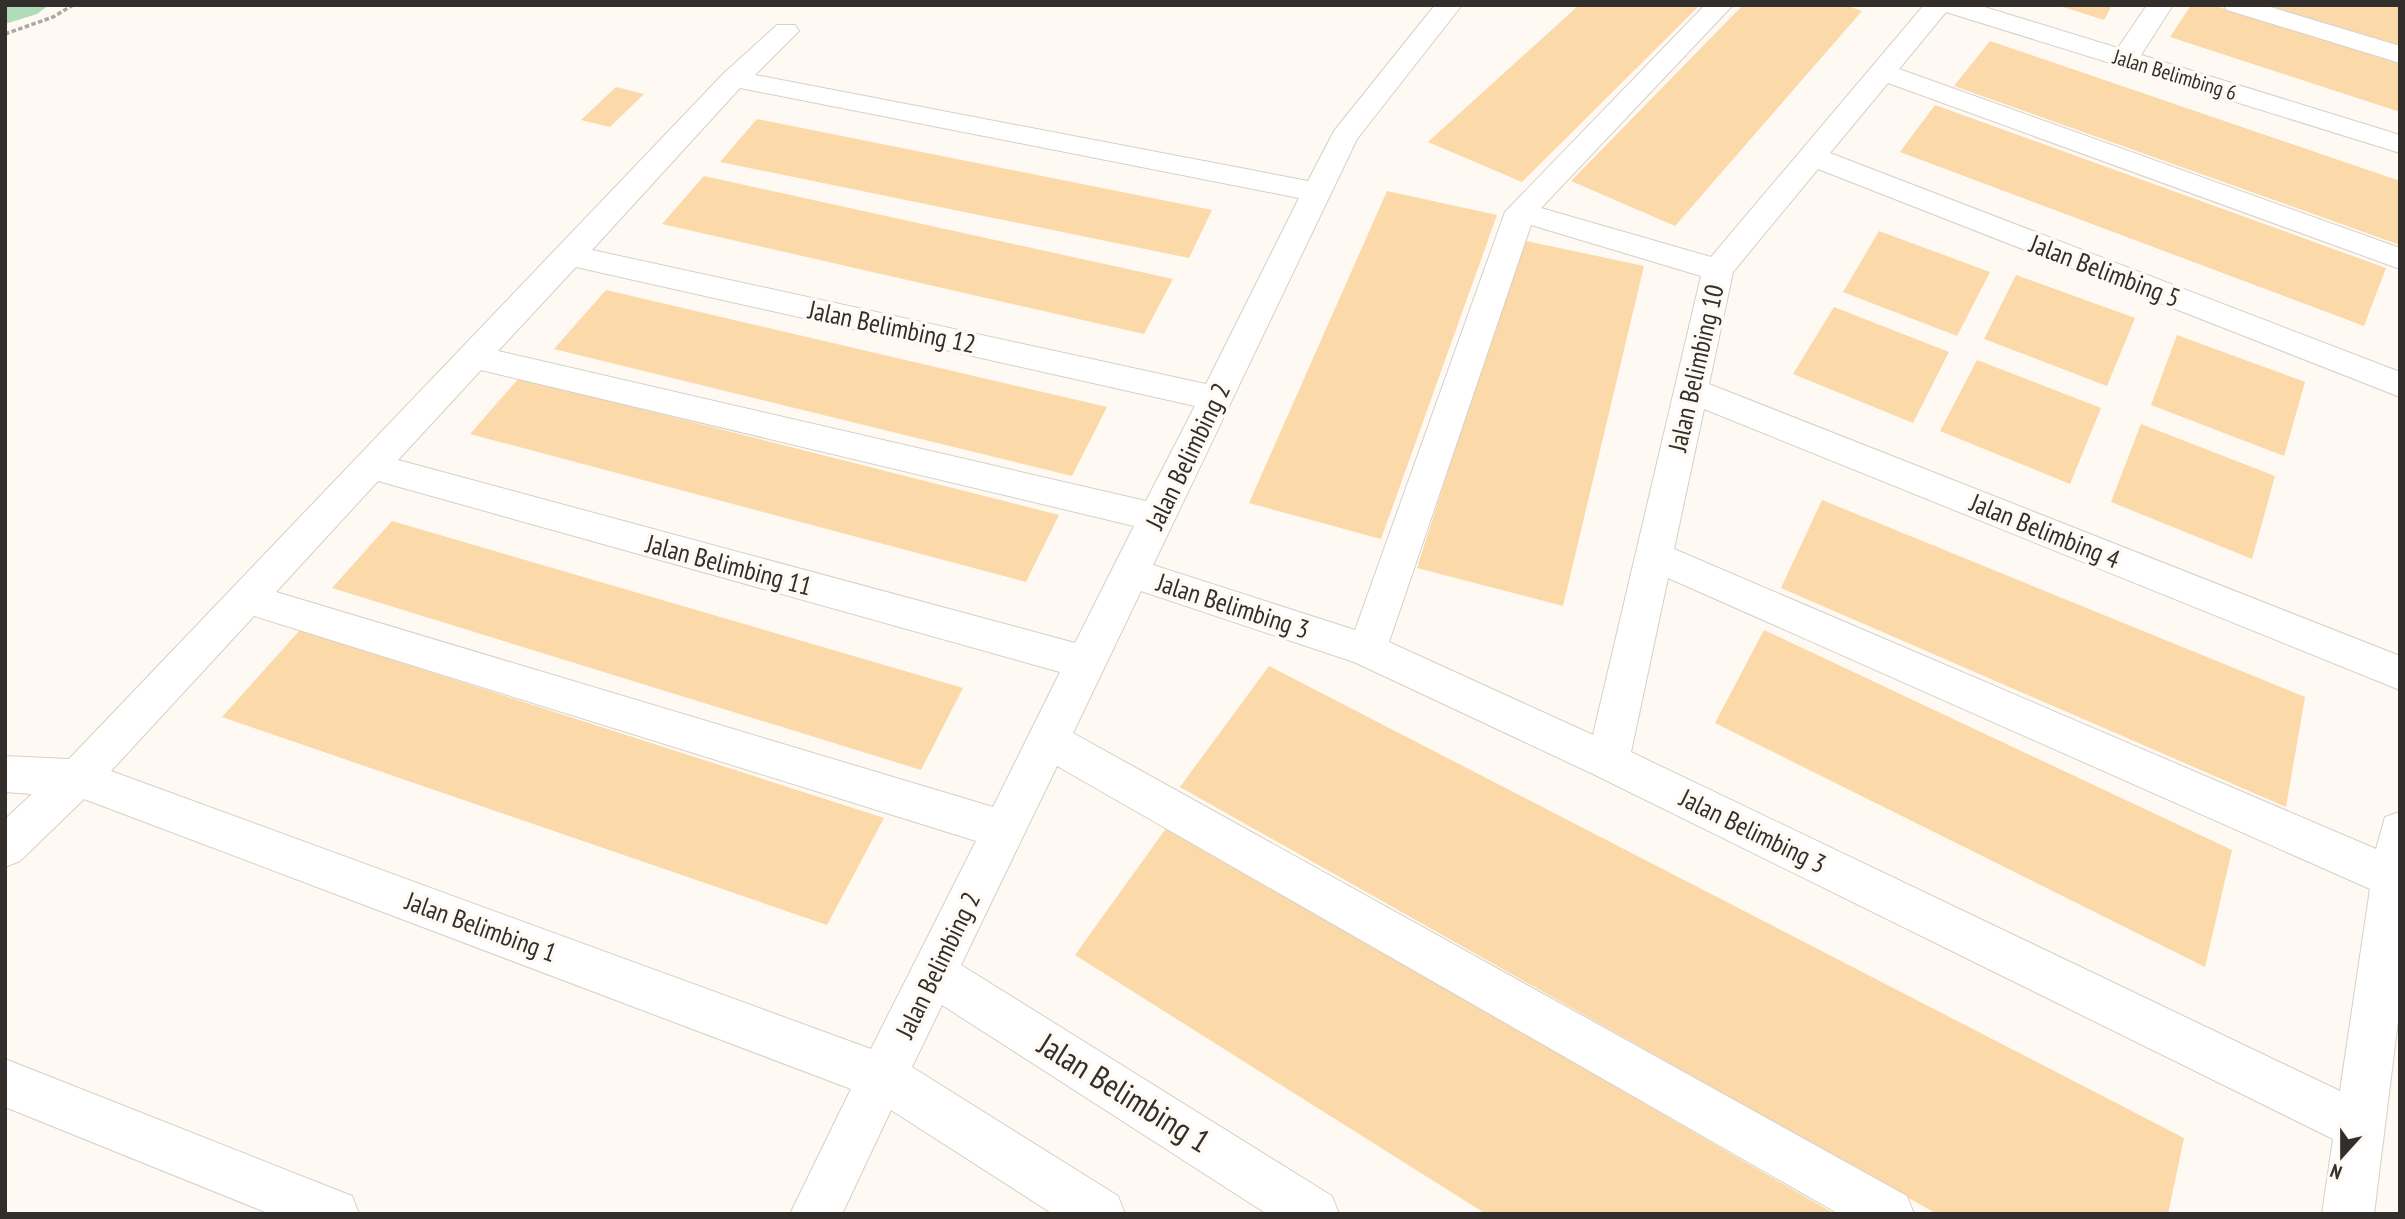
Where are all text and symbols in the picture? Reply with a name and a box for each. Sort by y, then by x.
street label: Jalan Belimbing 6 [2109,43,2240,106]
street label: Jalan Belimbing 5 [2024,226,2185,314]
street label: Jalan Belimbing 10 [1660,281,1731,455]
street label: Jalan Belimbing 12 [804,292,979,360]
street label: Jalan Belimbing 2 [1138,377,1237,535]
street label: Jalan Belimbing 4 [1965,485,2125,576]
street label: Jalan Belimbing 11 [642,526,816,602]
street label: Jalan Belimbing 3 [1152,565,1314,646]
street label: Jalan Belimbing 3 [1674,781,1832,880]
street label: Jalan Belimbing 1 [400,884,561,969]
street label: Jalan Belimbing 2 [888,886,987,1044]
street label: Jalan Belimbing 1 [1030,1022,1218,1162]
north arrow [2307,1121,2377,1191]
text: N [2327,1159,2345,1185]

